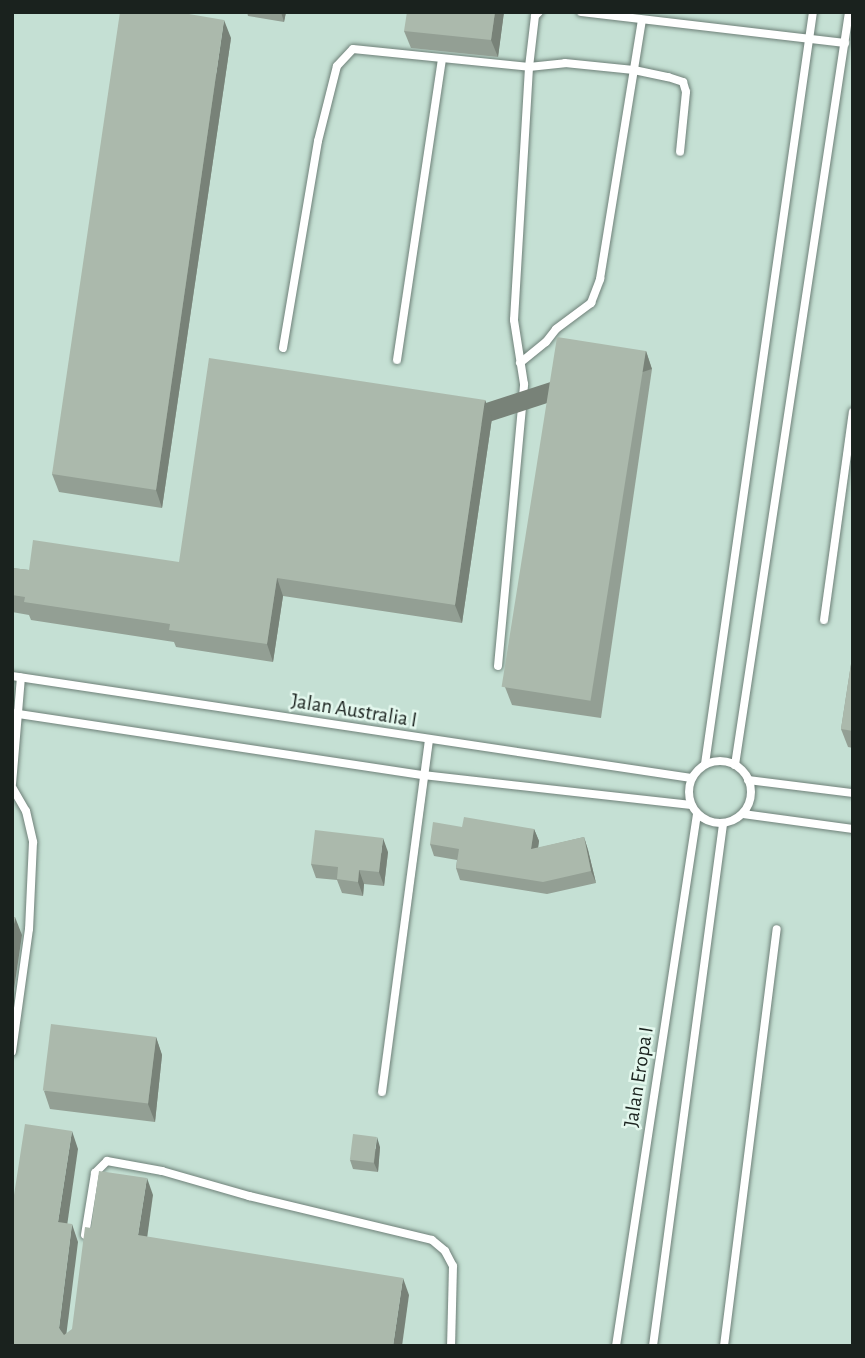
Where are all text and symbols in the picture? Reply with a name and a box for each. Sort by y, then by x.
street label: Jalan Australia I [289,689,419,733]
street label: Jalan Eropa I [619,1025,659,1129]

